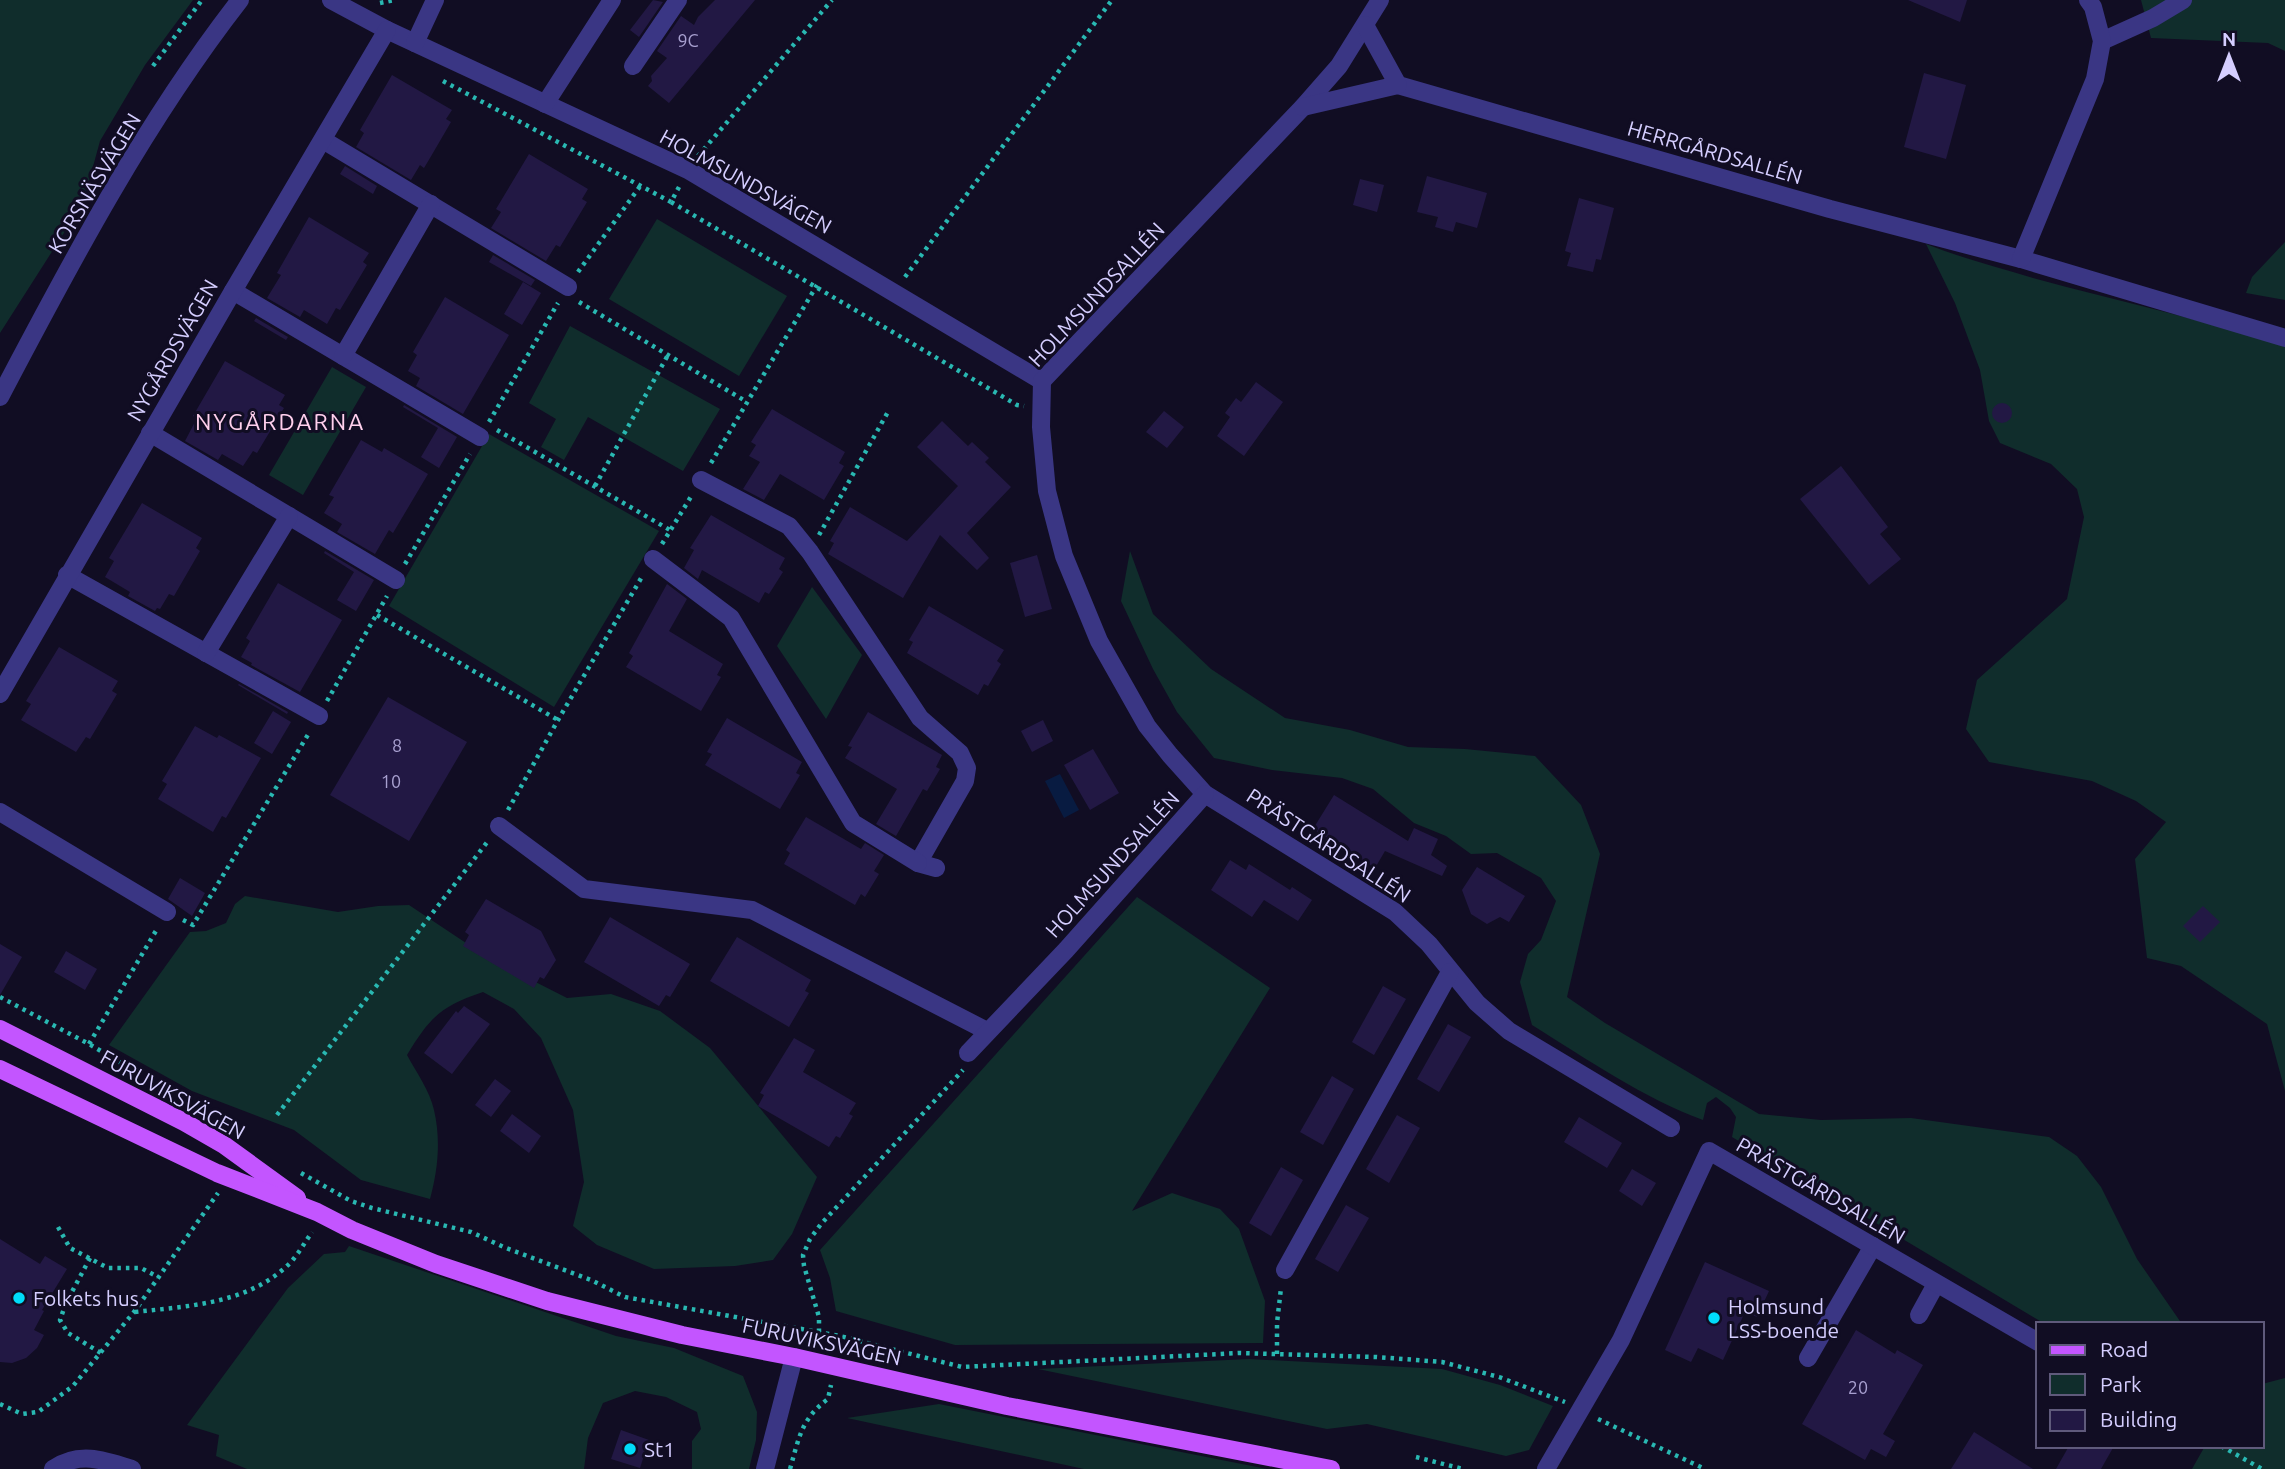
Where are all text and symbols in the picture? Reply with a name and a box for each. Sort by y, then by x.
north arrow [2194,21,2264,91]
text: N [2222,28,2236,50]
house number: 9C [677,30,699,50]
street label: KORSNÄSVÄGEN [43,109,145,257]
street label: HERRGÅRDSALLÉN [1625,116,1805,188]
street label: HOLMSUNDSVÄGEN [656,124,836,238]
street label: HOLMSUNDSALLÉN [1023,217,1169,371]
street label: NYGÅRDSVÄGEN [122,275,222,425]
district label: NYGÅRDARNA [195,409,365,434]
house number: 8 [392,735,402,755]
house number: 10 [381,771,401,791]
street label: PRÄSTGÅRDSALLÉN [1242,783,1416,907]
street label: HOLMSUNDSALLÉN [1040,786,1184,942]
street label: FURUVIKSVÄGEN [96,1044,250,1144]
street label: PRÄSTGÅRDSALLÉN [1732,1132,1910,1248]
place label: Folkets hus [33,1286,139,1310]
marker: Folkets hus [11,1290,27,1306]
place label: Holmsund LSS-boende [1728,1294,1839,1342]
marker: Holmsund LSS-boende [1706,1310,1722,1326]
street label: FURUVIKSVÄGEN [740,1312,904,1370]
legend [2036,1322,2264,1448]
text: Road [2100,1337,2148,1361]
text: Park [2100,1372,2142,1396]
house number: 20 [1848,1377,1868,1397]
text: Building [2100,1407,2177,1431]
place label: St1 [644,1437,675,1461]
marker: St1 [622,1441,638,1457]

